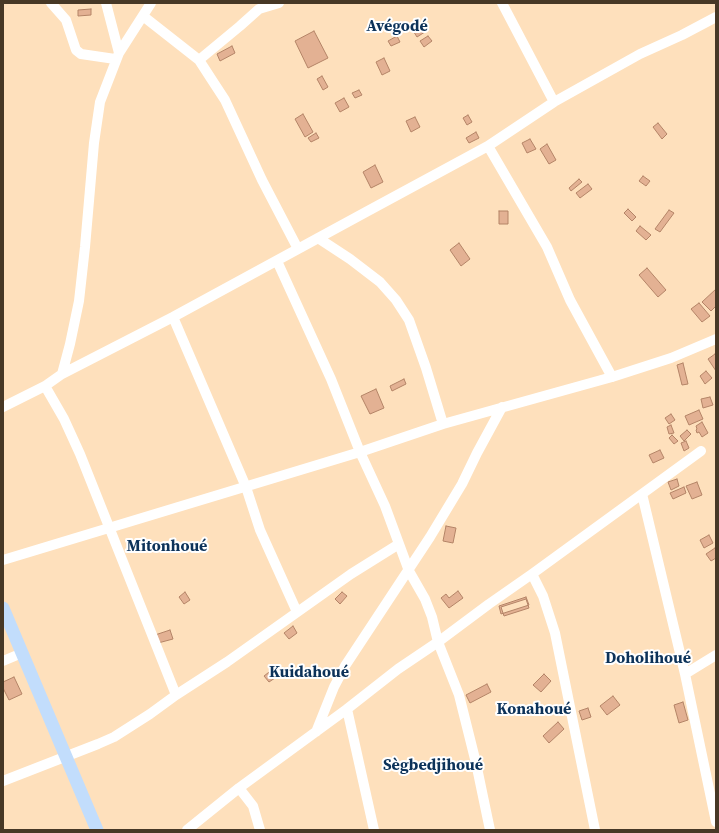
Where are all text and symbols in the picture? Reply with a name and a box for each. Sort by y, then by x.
district label: Avégodé [366,17,428,37]
district label: Mitonhoué [127,537,207,557]
district label: Doholihoué [605,649,691,669]
district label: Kuidahoué [269,663,349,683]
district label: Konahoué [497,700,571,720]
district label: Sègbedjihoué [383,756,483,776]

